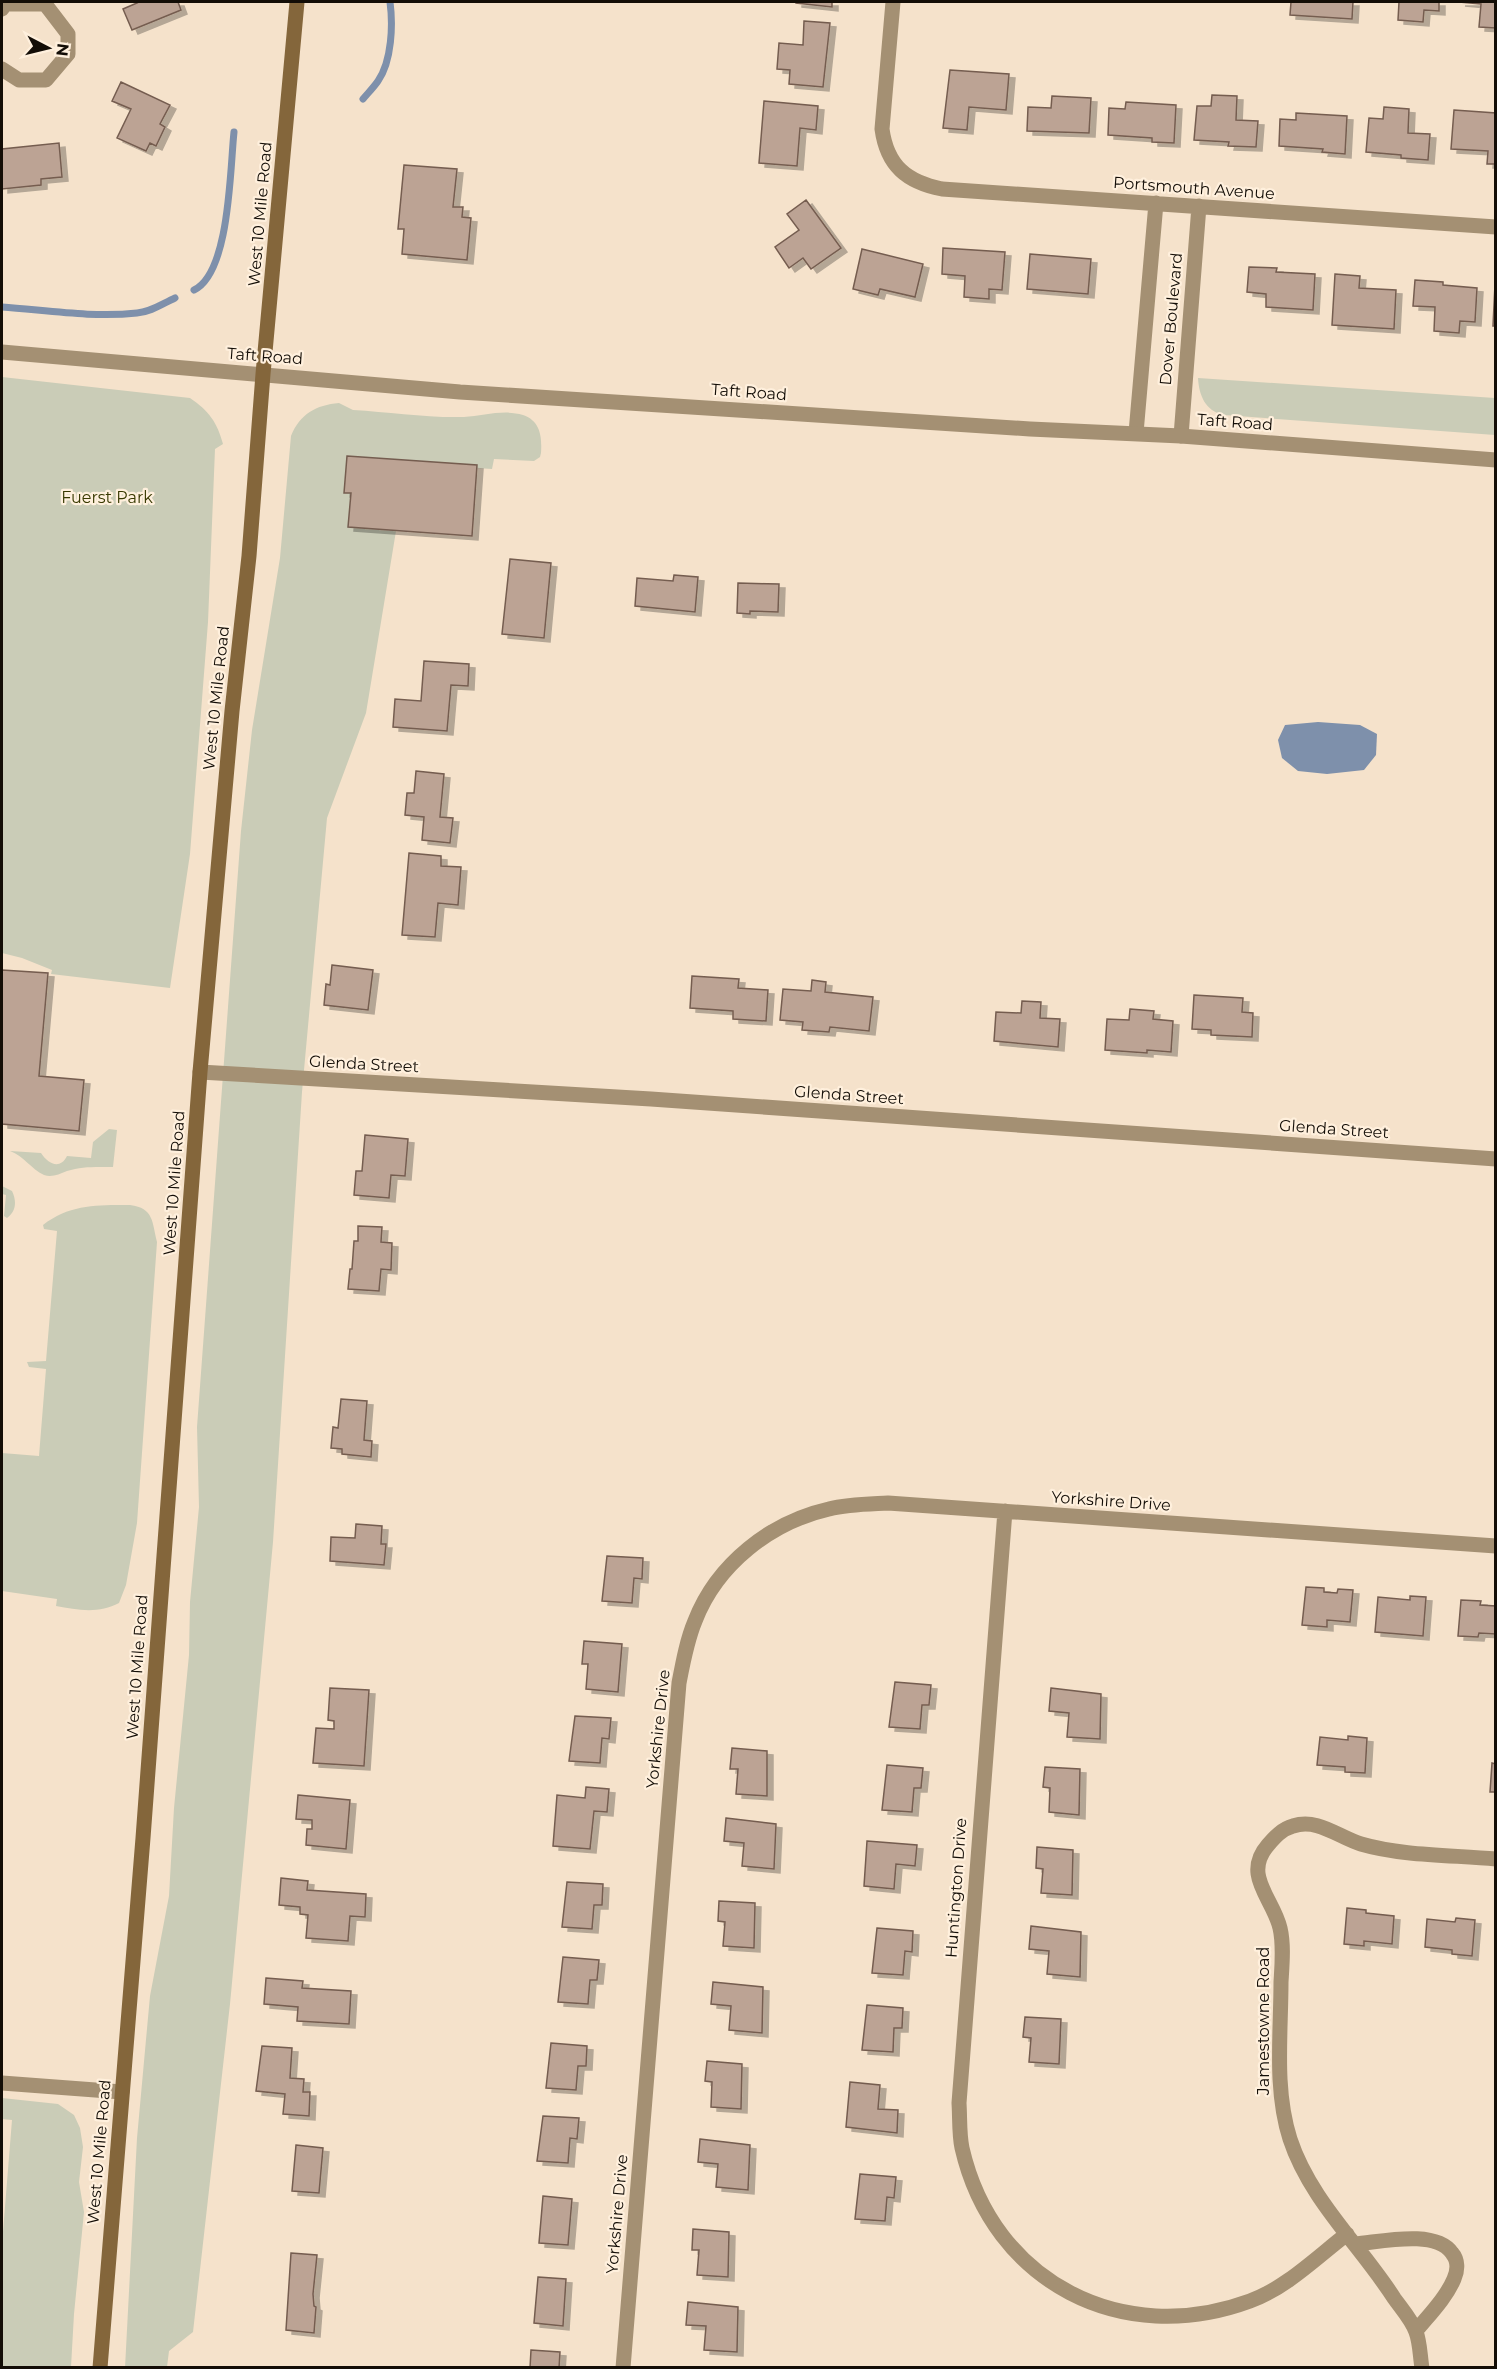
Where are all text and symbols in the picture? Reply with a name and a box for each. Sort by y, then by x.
north arrow [18,18,78,78]
text: N [52,42,73,57]
street label: West 10 Mile Road [244,141,276,287]
street label: Portsmouth Avenue [1113,173,1275,203]
street label: Dover Boulevard [1156,252,1186,386]
street label: Taft Road [226,344,304,368]
street label: Taft Road [710,380,788,404]
street label: Taft Road [1196,410,1274,434]
park label: Fuerst Park [61,488,153,507]
street label: West 10 Mile Road [199,625,233,771]
street label: Glenda Street [309,1052,420,1076]
street label: Glenda Street [793,1082,905,1108]
street label: West 10 Mile Road [159,1110,189,1256]
street label: Glenda Street [1278,1116,1390,1142]
street label: Yorkshire Drive [1051,1487,1171,1515]
street label: West 10 Mile Road [122,1594,152,1740]
street label: Yorkshire Drive [642,1668,674,1790]
street label: Huntington Drive [942,1817,970,1959]
street label: Jamestowne Road [1254,1947,1273,2096]
street label: West 10 Mile Road [83,2079,115,2225]
street label: Yorkshire Drive [602,2154,632,2274]

